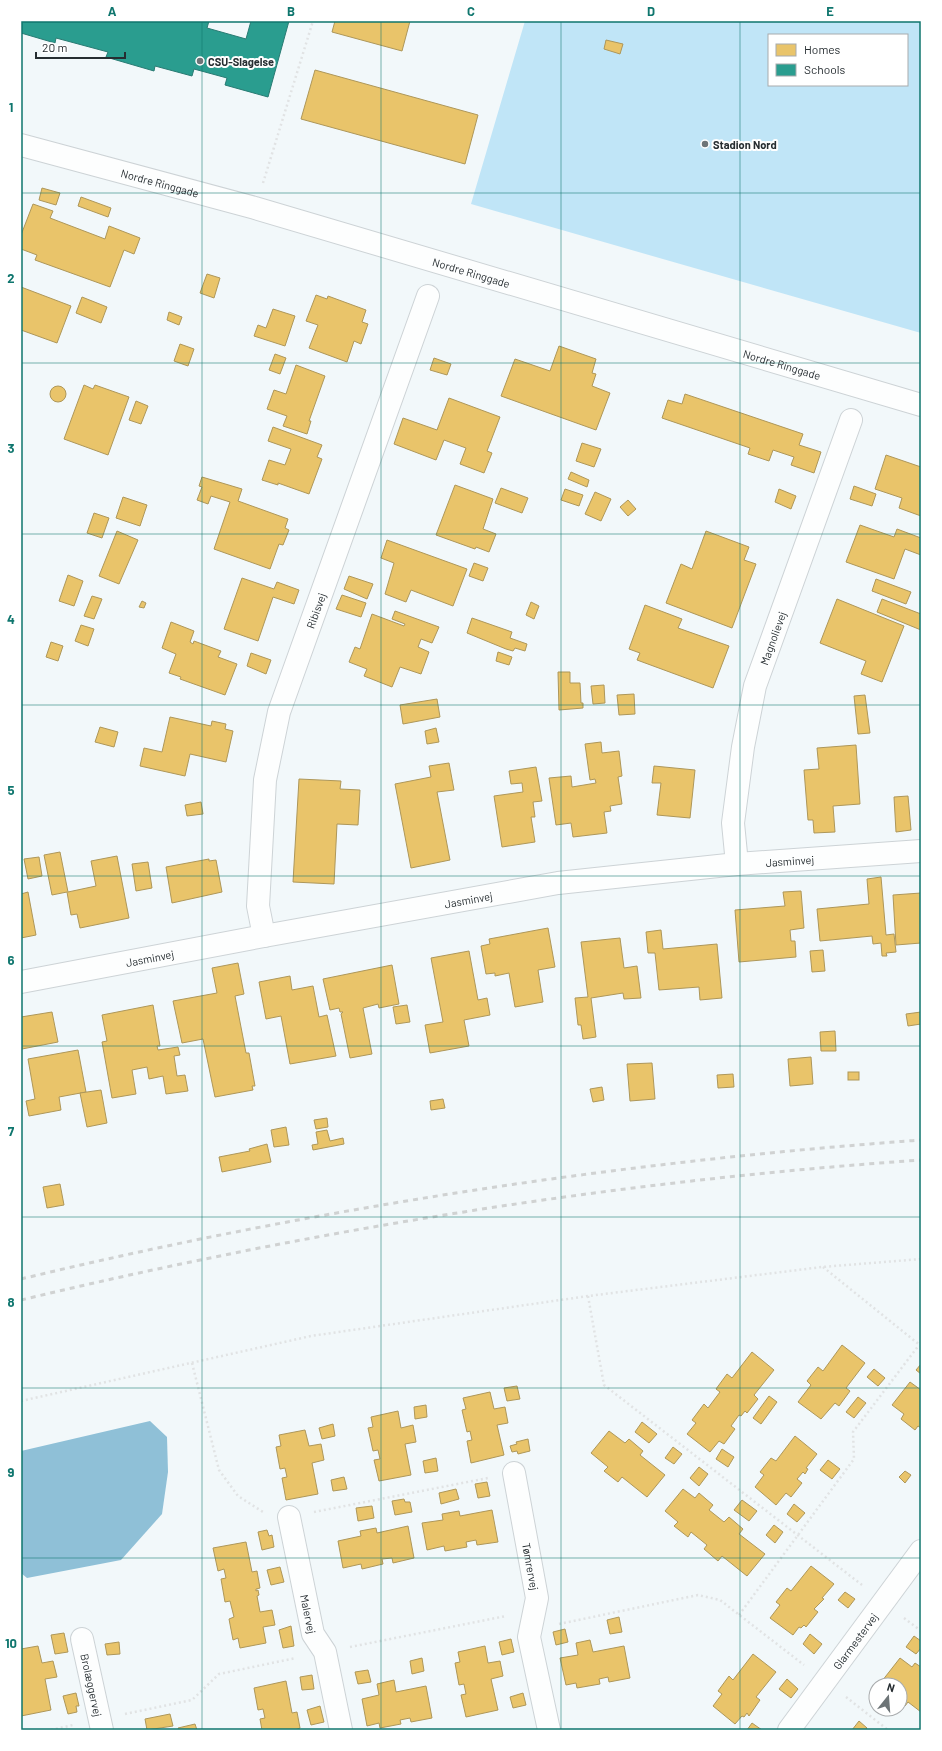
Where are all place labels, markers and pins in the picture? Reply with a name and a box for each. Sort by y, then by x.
place label: CSU-Slagelse [208,55,274,68]
marker: CSU-Slagelse [195,56,205,66]
place label: Stadion Nord [713,138,777,151]
marker: Stadion Nord [700,139,710,149]

